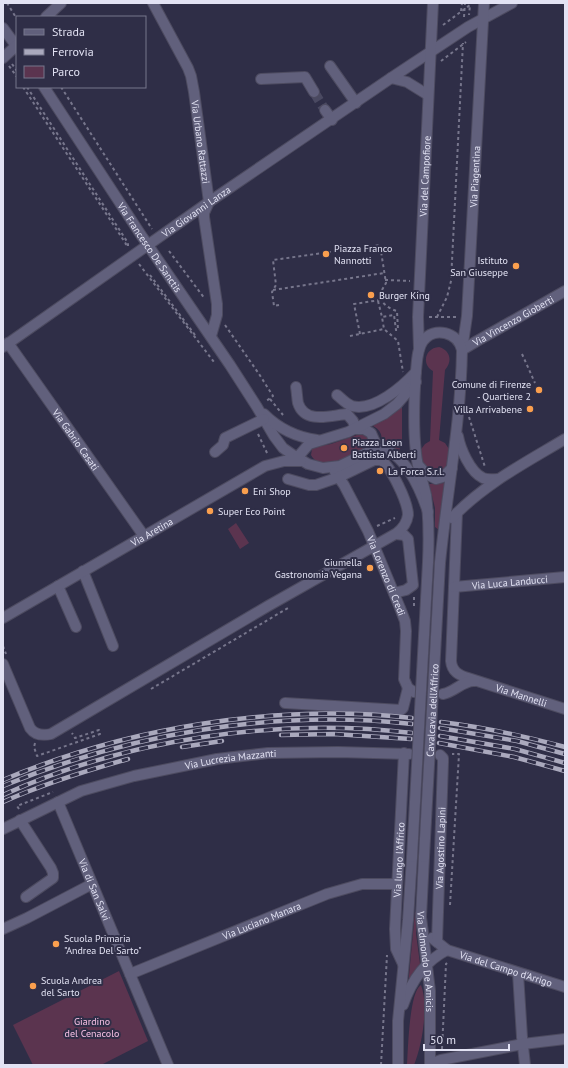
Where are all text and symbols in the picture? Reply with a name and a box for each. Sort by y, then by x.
legend [16,16,146,88]
text: Strada [52,24,85,39]
text: Ferrovia [52,44,94,59]
text: Parco [52,64,80,79]
street label: Via Urbano Rattazzi [188,98,212,184]
street label: Via del Campofiore [417,136,434,218]
street label: Via Piagentina [467,145,483,209]
street label: Via Giovanni Lanza [159,183,233,241]
street label: Via Francesco De Sanctis [114,199,184,295]
place label: Piazza Franco Nannotti [334,242,392,267]
marker: Piazza Franco Nannotti [321,249,331,259]
place label: Istituto San Giuseppe [450,254,508,279]
marker: Istituto San Giuseppe [511,261,521,271]
place label: Burger King [379,289,430,302]
marker: Burger King [366,290,376,300]
street label: Via Vincenzo Gioberti [470,293,556,350]
place label: Comune di Firenze - Quartiere 2 [452,378,531,403]
marker: Comune di Firenze - Quartiere 2 [534,385,544,395]
place label: Villa Arrivabene [453,403,522,416]
marker: Villa Arrivabene [525,404,535,414]
street label: Via Gabrio Casati [49,406,102,473]
place label: Piazza Leon Battista Alberti [352,436,416,461]
marker: Piazza Leon Battista Alberti [339,443,349,453]
place label: La Forca S.r.l. [388,465,444,478]
marker: La Forca S.r.l. [375,466,385,476]
place label: Eni Shop [253,485,291,498]
marker: Eni Shop [240,486,250,496]
place label: Super Eco Point [218,505,286,518]
marker: Super Eco Point [205,506,215,516]
street label: Via Aretina [128,515,175,550]
street label: Via Lorenzo di Credi [363,533,408,618]
place label: Giumella Gastronomia Vegana [275,556,362,581]
marker: Giumella Gastronomia Vegana [365,563,375,573]
street label: Via Luca Landucci [470,573,548,592]
street label: Cavalcavia dell'Affrico [423,663,442,757]
street label: Via Mannelli [493,681,549,710]
street label: Via Lucrezia Mazzanti [183,747,276,773]
street label: Via Agostino Lapini [433,807,448,890]
street label: Via lungo l'Affrico [391,822,407,899]
street label: Via di San Salvi [75,856,113,923]
street label: Via Luciano Manara [220,899,303,943]
street label: Via Edmondo De Amicis [414,910,436,1012]
place label: Scuola Primaria "Andrea Del Sarto" [64,932,142,957]
marker: Scuola Primaria "Andrea Del Sarto" [51,939,61,949]
street label: Via del Campo d'Arrigo [457,948,554,990]
place label: Scuola Andrea del Sarto [41,974,102,999]
marker: Scuola Andrea del Sarto [28,981,38,991]
park label: Giardino del Cenacolo [65,1015,119,1040]
scale bar [424,1026,509,1052]
text: 50 m [430,1032,456,1047]

